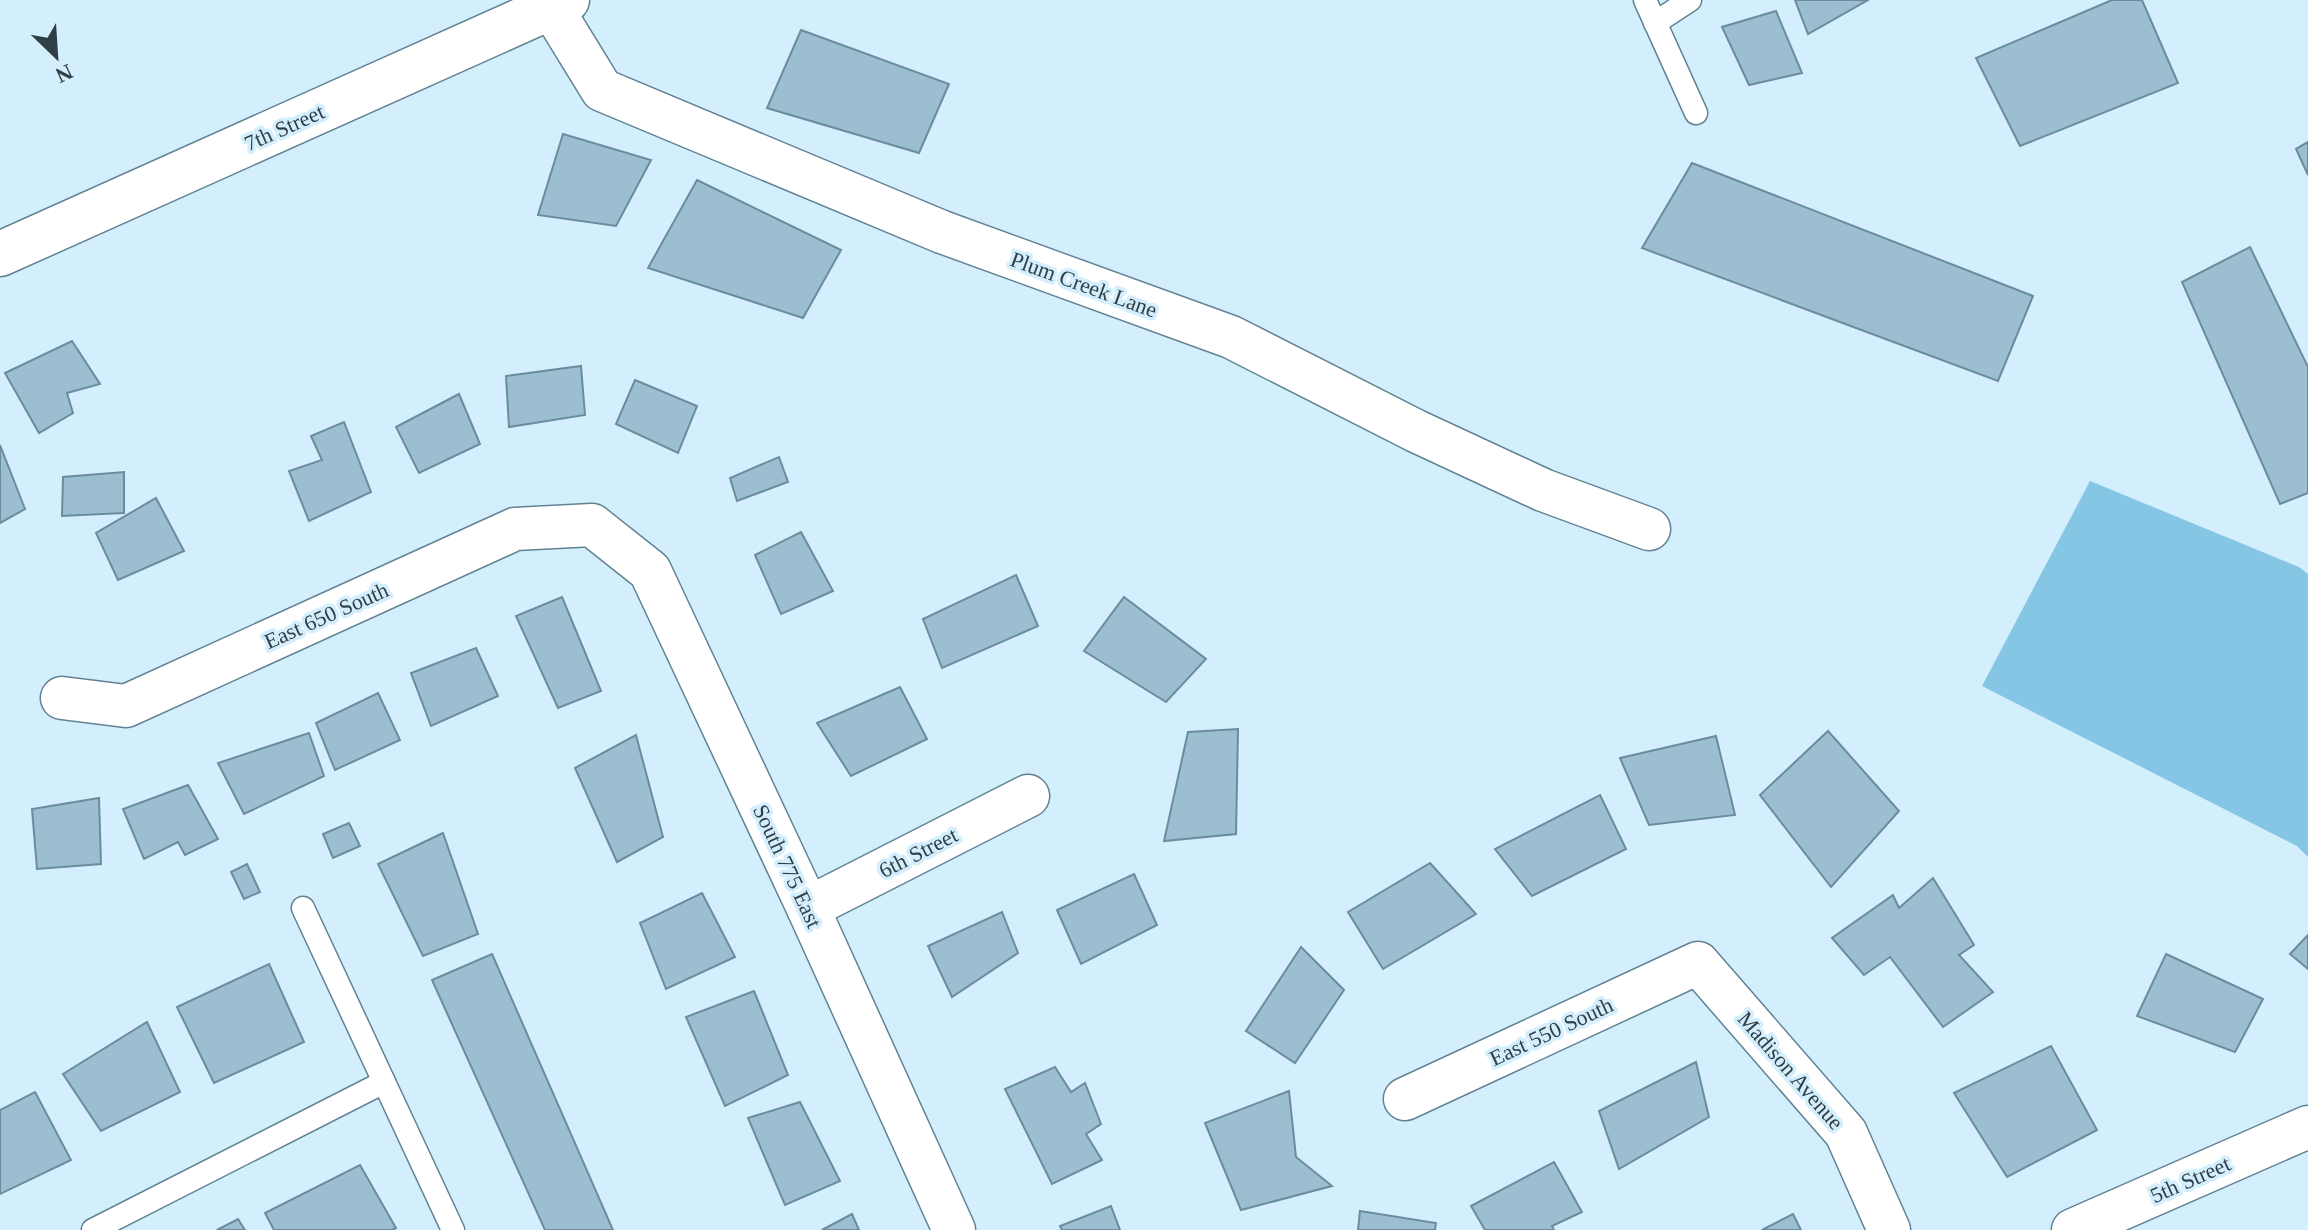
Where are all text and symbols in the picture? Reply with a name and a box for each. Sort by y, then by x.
north arrow [16,16,96,96]
text: N [52,59,77,88]
street label: 7th Street [240,99,328,156]
street label: Plum Creek Lane [1007,246,1160,323]
street label: East 650 South [260,577,392,654]
street label: South 775 East [748,801,827,932]
street label: 6th Street [875,822,962,883]
street label: East 550 South [1486,992,1617,1071]
street label: Madison Avenue [1733,1006,1849,1134]
street label: 5th Street [2146,1151,2234,1208]

